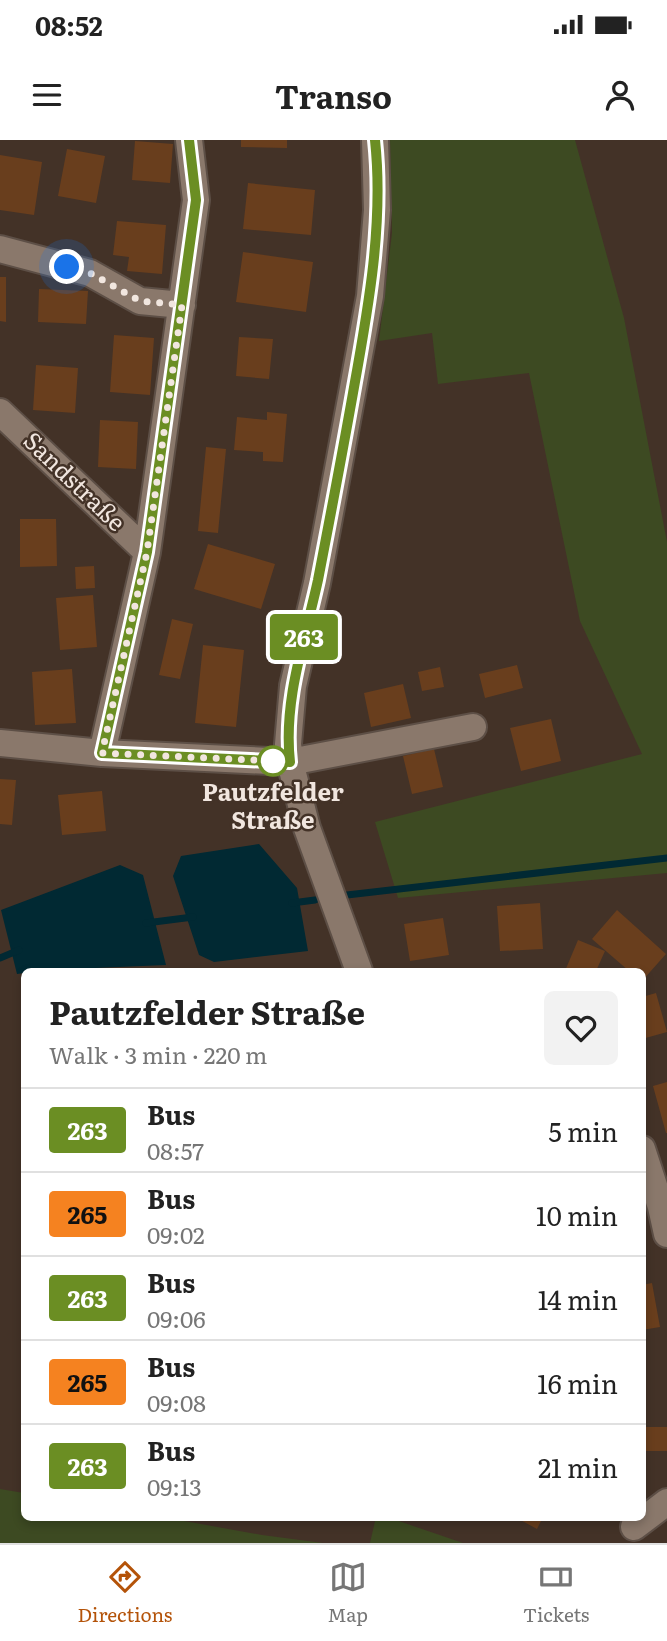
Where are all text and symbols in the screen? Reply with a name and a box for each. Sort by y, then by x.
text: 08:52 [35,5,103,44]
text: Transo [275,71,392,119]
icon: menu [28,76,66,114]
icon: person [601,76,639,114]
your location [49,249,84,284]
street label: Sandstraße [17,422,135,538]
line badge: 263 [264,614,344,660]
text: 263 [284,619,324,654]
marker: Pautzfelder Straße [258,746,288,776]
place label: Pautzfelder Straße [202,773,344,836]
text: Pautzfelder Straße [49,986,365,1035]
button: heart [544,991,618,1065]
text: Walk · 3 min · 220 m [49,1037,267,1071]
text: Bus [147,1094,195,1133]
text: 5 min [549,1111,618,1150]
text: 263 [67,1112,108,1147]
text: 08:57 [147,1133,204,1167]
text: Bus [147,1178,195,1217]
text: 10 min [536,1195,618,1234]
text: 265 [68,1196,107,1231]
text: 09:02 [147,1217,205,1251]
text: Bus [147,1262,195,1301]
text: 14 min [538,1279,618,1318]
text: 263 [67,1280,108,1315]
text: 09:06 [147,1301,206,1335]
text: Bus [147,1346,195,1385]
text: 16 min [537,1363,618,1402]
text: 265 [68,1364,107,1399]
text: 09:08 [147,1385,206,1419]
text: Bus [147,1430,195,1469]
text: 21 min [538,1447,618,1486]
text: 263 [67,1448,108,1483]
text: 09:13 [147,1469,202,1503]
tab: Directions [78,1558,172,1628]
tab: Map [328,1558,368,1628]
tab: Tickets [523,1558,589,1628]

